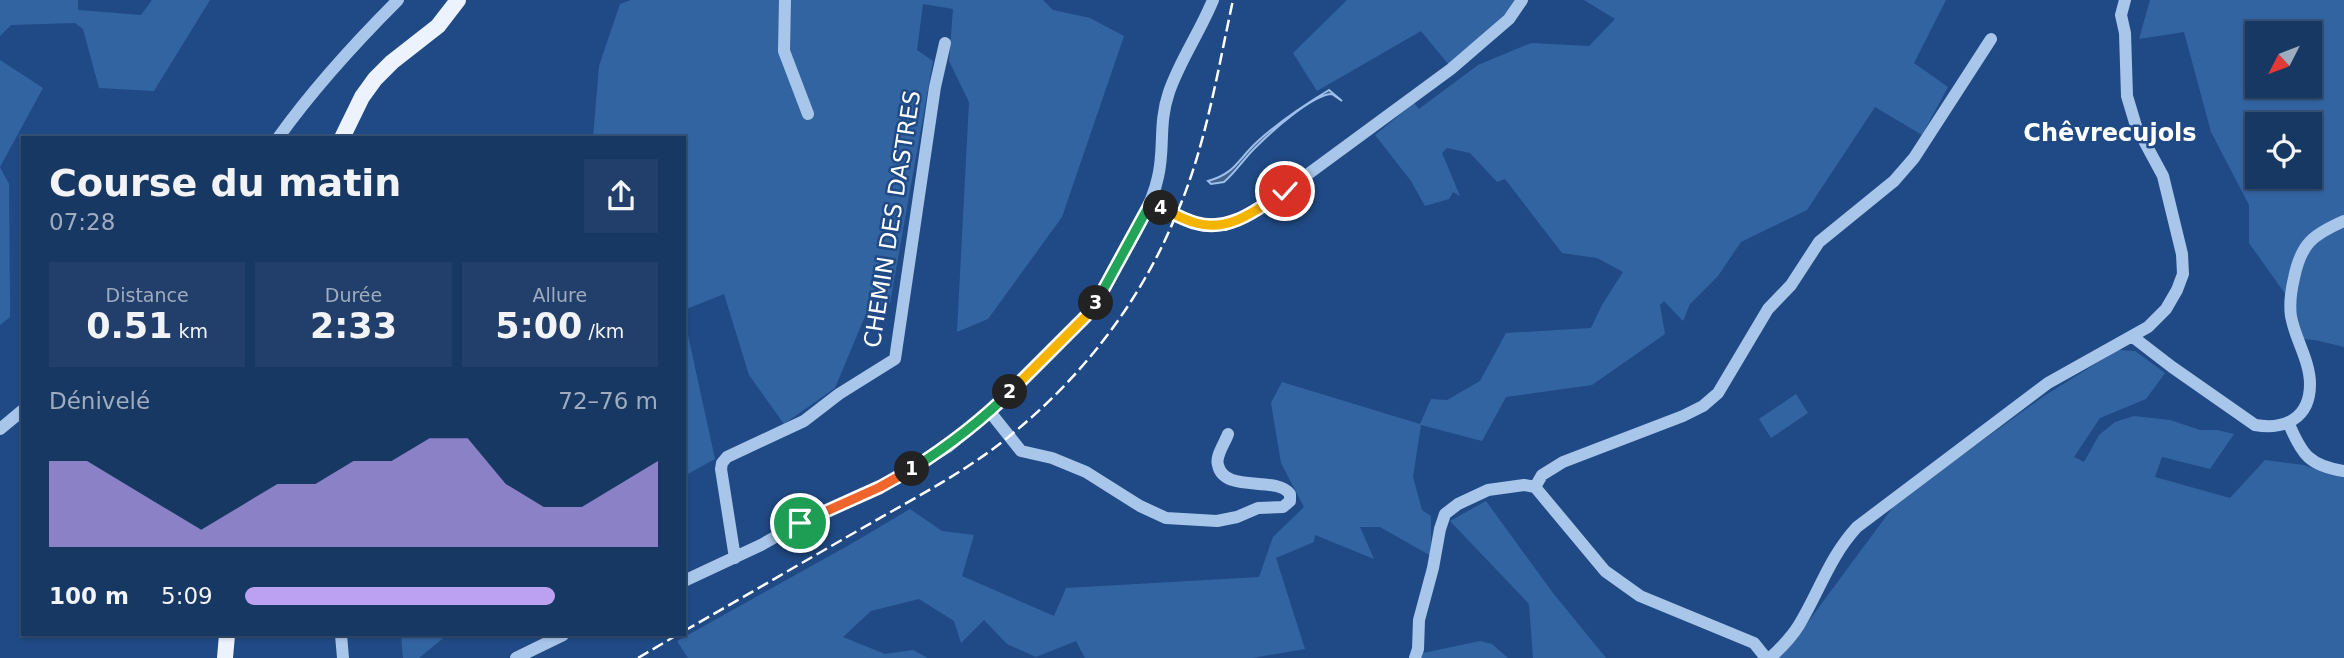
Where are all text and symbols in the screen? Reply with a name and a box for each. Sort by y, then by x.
north arrow [2245,21,2322,98]
map controls [2245,21,2322,189]
street label: CHEMIN DES DASTRES [859,89,925,349]
button: locate [2245,112,2322,189]
district label: Chêvrecujols [2023,119,2197,147]
button: share [584,159,658,233]
text: Course du matin [49,161,401,205]
pin [1255,161,1315,221]
icon: check [1266,172,1304,210]
pin: 4 [1144,190,1178,226]
text: 4 [1154,196,1167,218]
text: 07:28 [49,209,115,235]
text: Distance [106,284,189,306]
text: Durée [325,284,382,306]
text: Allure [532,284,587,306]
pin: 3 [1078,286,1114,320]
text: 3 [1089,291,1102,313]
text: 0.51 [86,306,173,346]
text: 2:33 [310,306,397,346]
text: 5:00 [495,306,582,346]
text: km [173,320,208,342]
text: /km [582,320,624,342]
pin: 2 [992,374,1028,410]
text: 2 [1003,380,1016,402]
text: Dénivelé [49,388,150,414]
text: 72–76 m [558,388,658,414]
pin: 1 [894,452,930,486]
text: 1 [905,457,918,479]
pin [770,493,830,553]
icon: arrive [781,504,819,542]
text: 100 m [49,583,129,609]
text: 5:09 [161,583,213,609]

